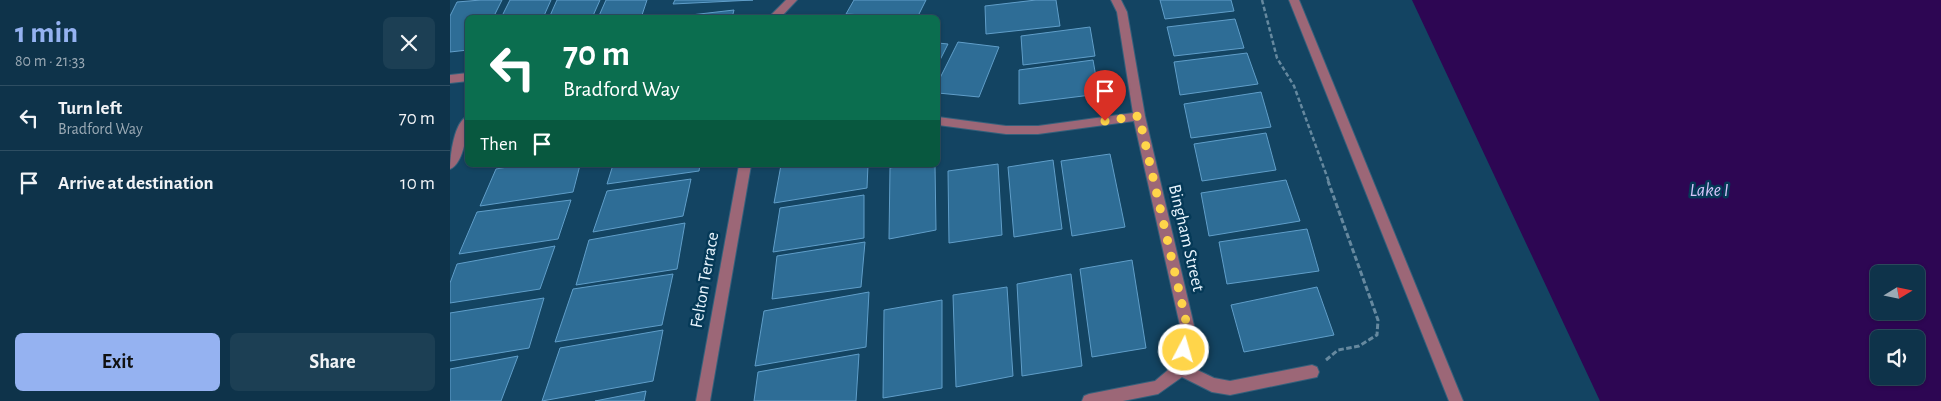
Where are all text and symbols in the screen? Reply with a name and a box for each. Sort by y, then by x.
button: close [383,17,435,69]
text: 1 min [15,18,78,48]
icon: left [480,35,545,100]
text: 70 m [563,37,630,72]
text: 80 m · 21:33 [15,53,85,69]
pin [1084,70,1126,121]
icon: arrive [1091,77,1119,105]
text: Bradford Way [563,78,680,100]
text: Turn left [58,99,122,118]
icon: left [15,104,43,132]
text: 70 m [399,109,435,128]
text: Bradford Way [58,121,143,137]
icon: arrive [528,130,556,158]
text: Then [480,135,518,154]
icon: arrive [15,169,43,197]
text: Arrive at destination [58,174,214,193]
text: 10 m [400,174,435,193]
water label: Lake I [1689,181,1729,200]
street label: Bingham Street [1165,183,1207,294]
street label: Felton Terrace [688,231,722,329]
north arrow [1870,265,1925,320]
map controls [1870,265,1925,385]
position arrow [1157,323,1209,375]
button: sound [1870,330,1925,385]
button: Exit [15,333,220,391]
button: Share [230,333,435,391]

